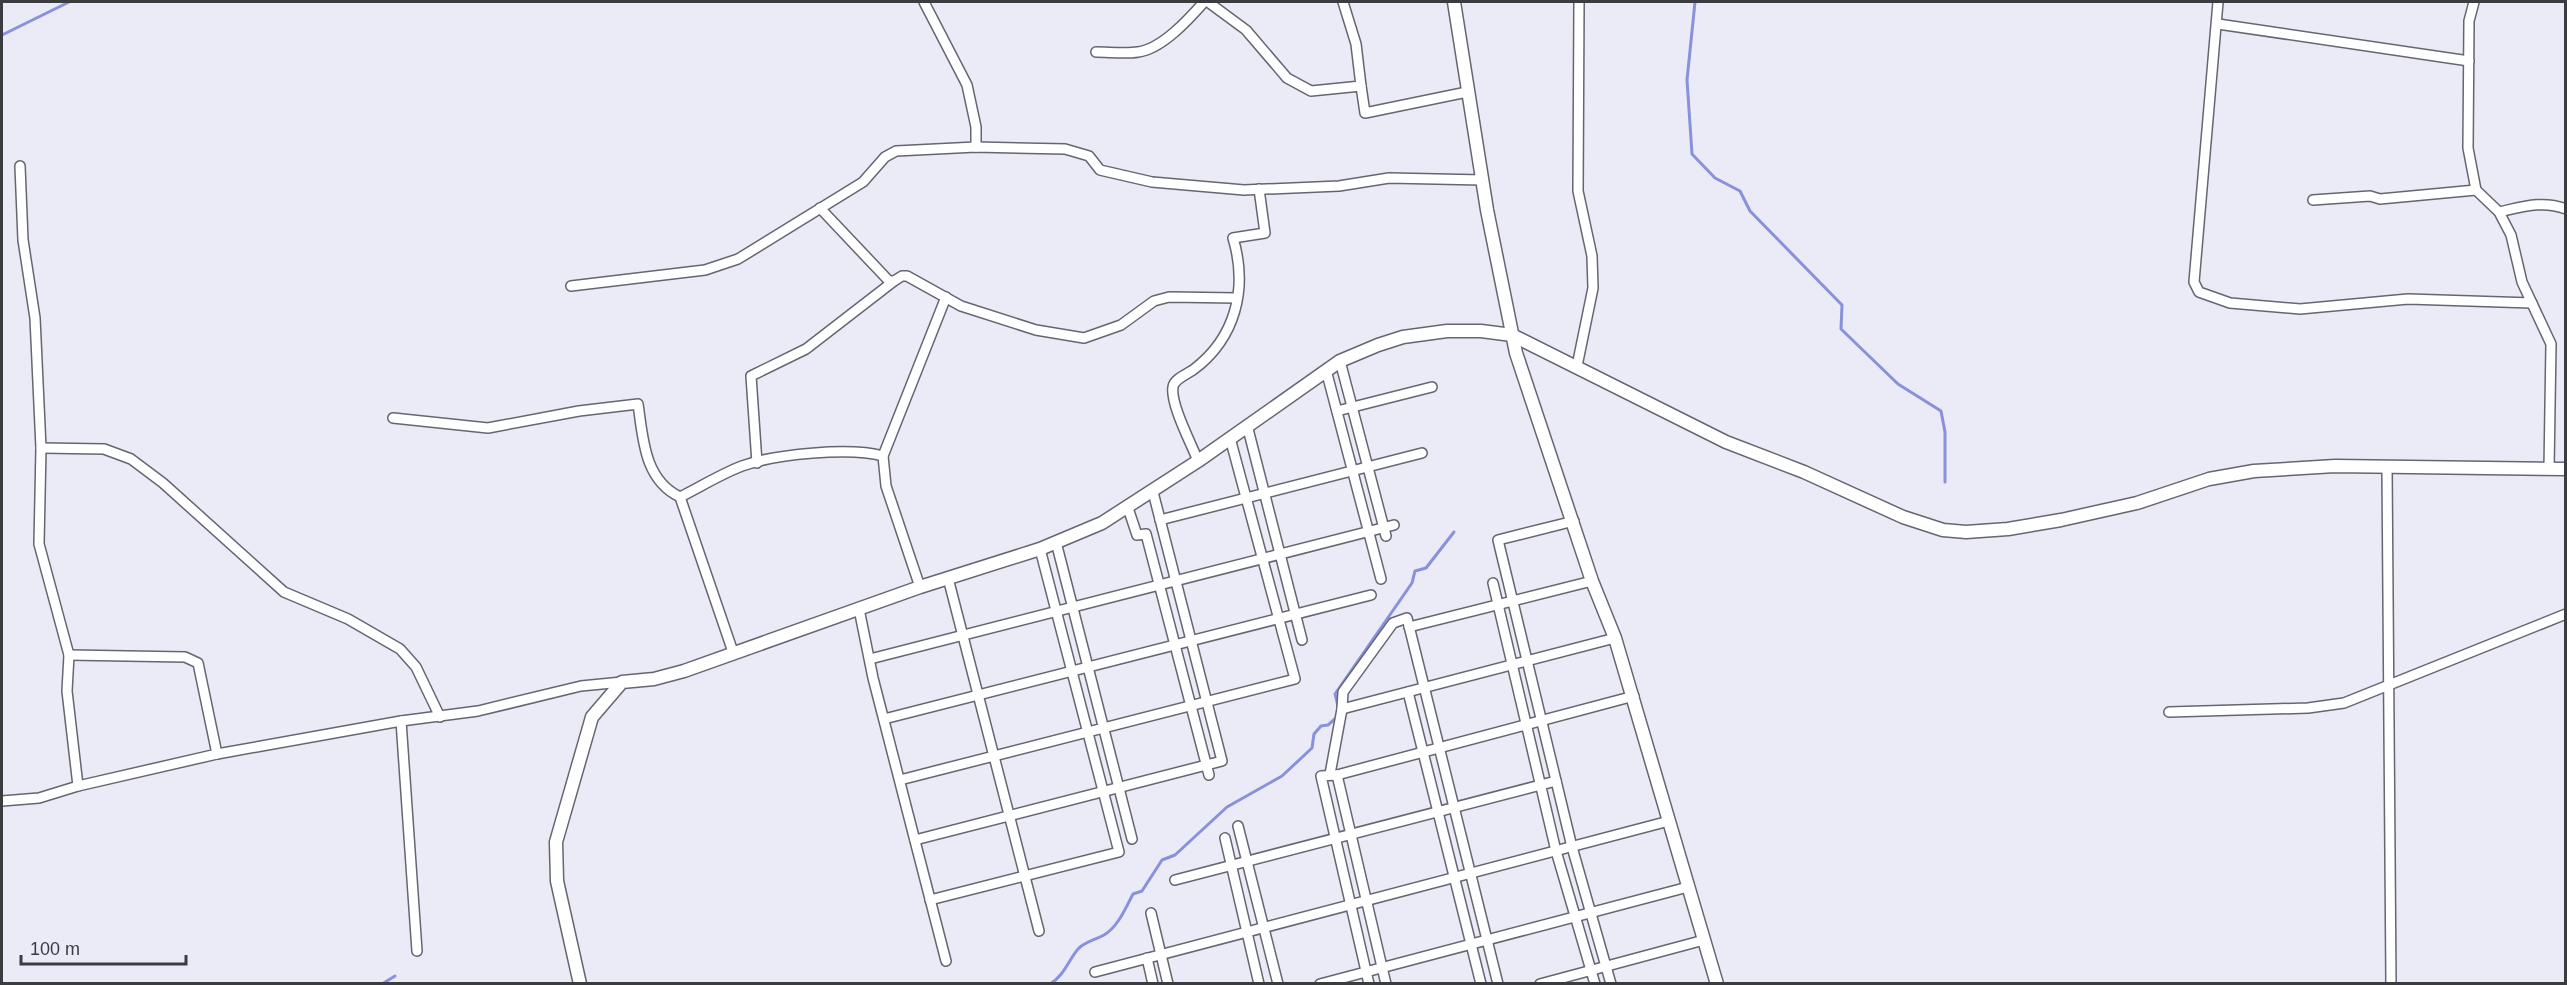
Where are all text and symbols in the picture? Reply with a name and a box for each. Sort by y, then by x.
scale bar [21,928,186,966]
text: 100 m [30,939,80,959]

